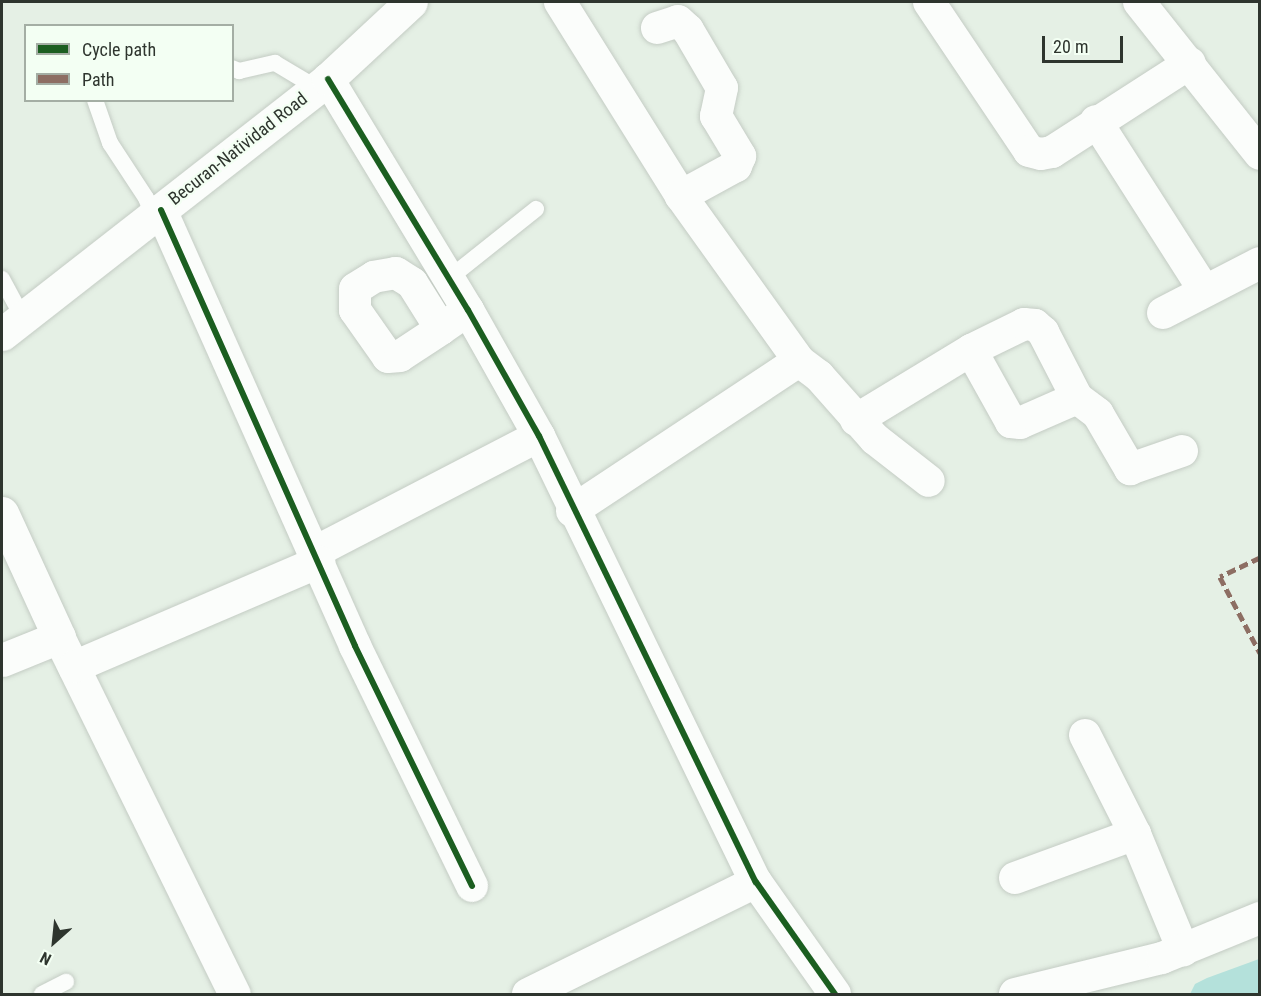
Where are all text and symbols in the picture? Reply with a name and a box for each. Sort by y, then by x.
legend [24,24,234,102]
scale bar [1045,24,1126,62]
text: 20 m [1053,36,1088,57]
text: Cycle path [82,39,156,60]
text: Path [82,69,115,90]
street label: Becuran-Natividad Road [164,88,312,210]
north arrow [24,912,84,972]
text: N [37,948,54,969]

